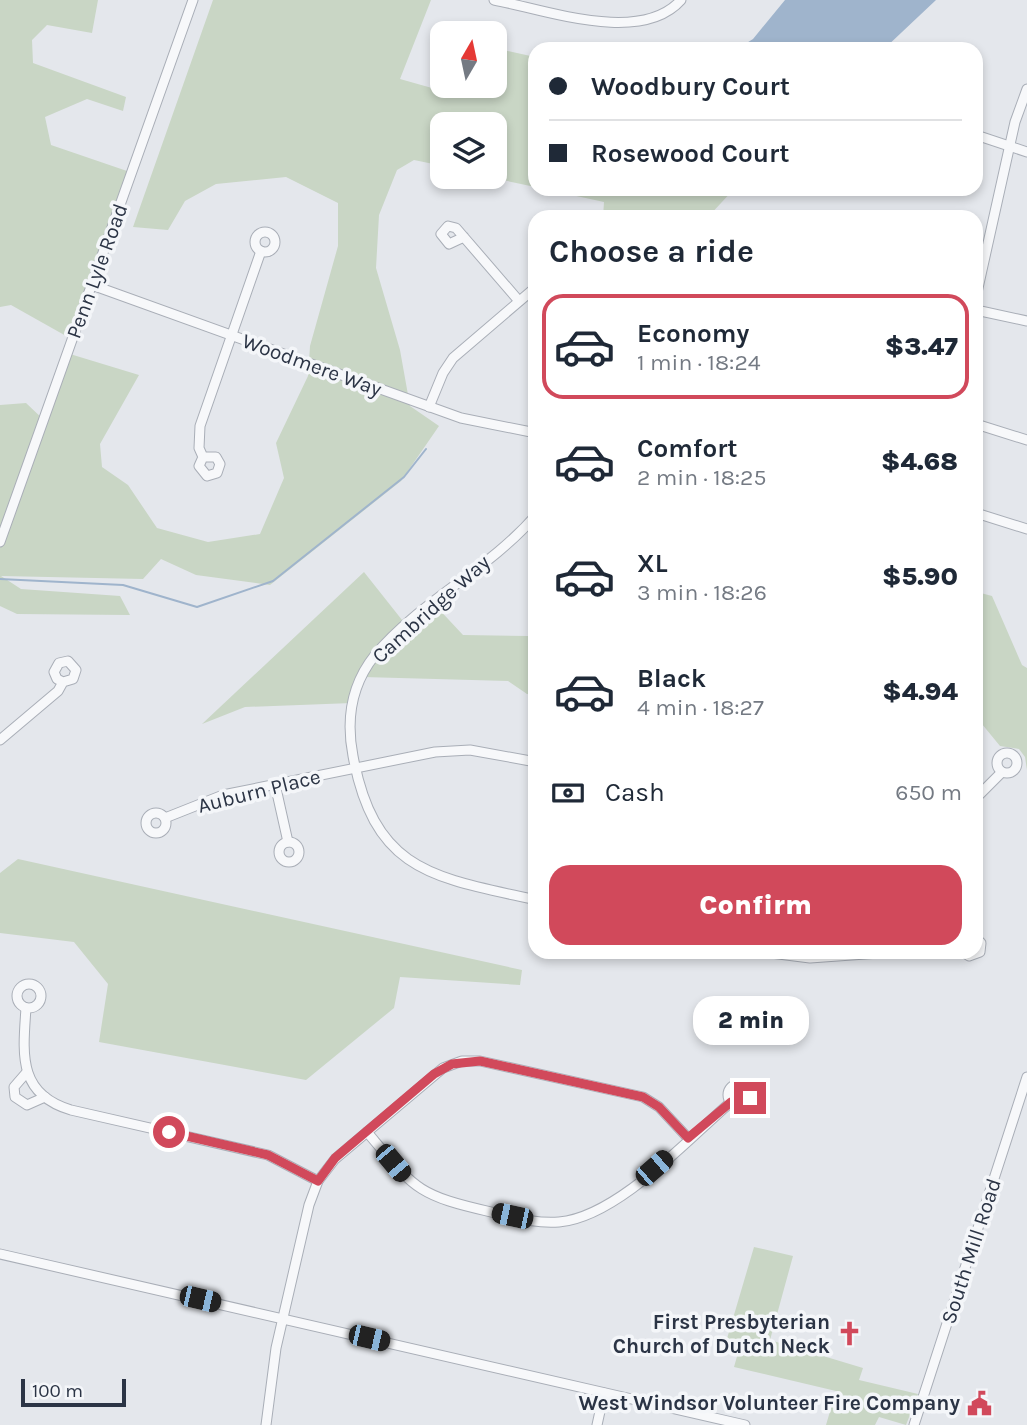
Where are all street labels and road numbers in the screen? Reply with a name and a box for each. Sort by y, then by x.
street label: Penn Lyle Road [61,200,133,342]
street label: Woodmere Way [239,329,385,401]
street label: Cambridge Way [367,550,495,668]
street label: Auburn Place [195,764,323,818]
street label: South Mill Road [936,1175,1006,1327]

